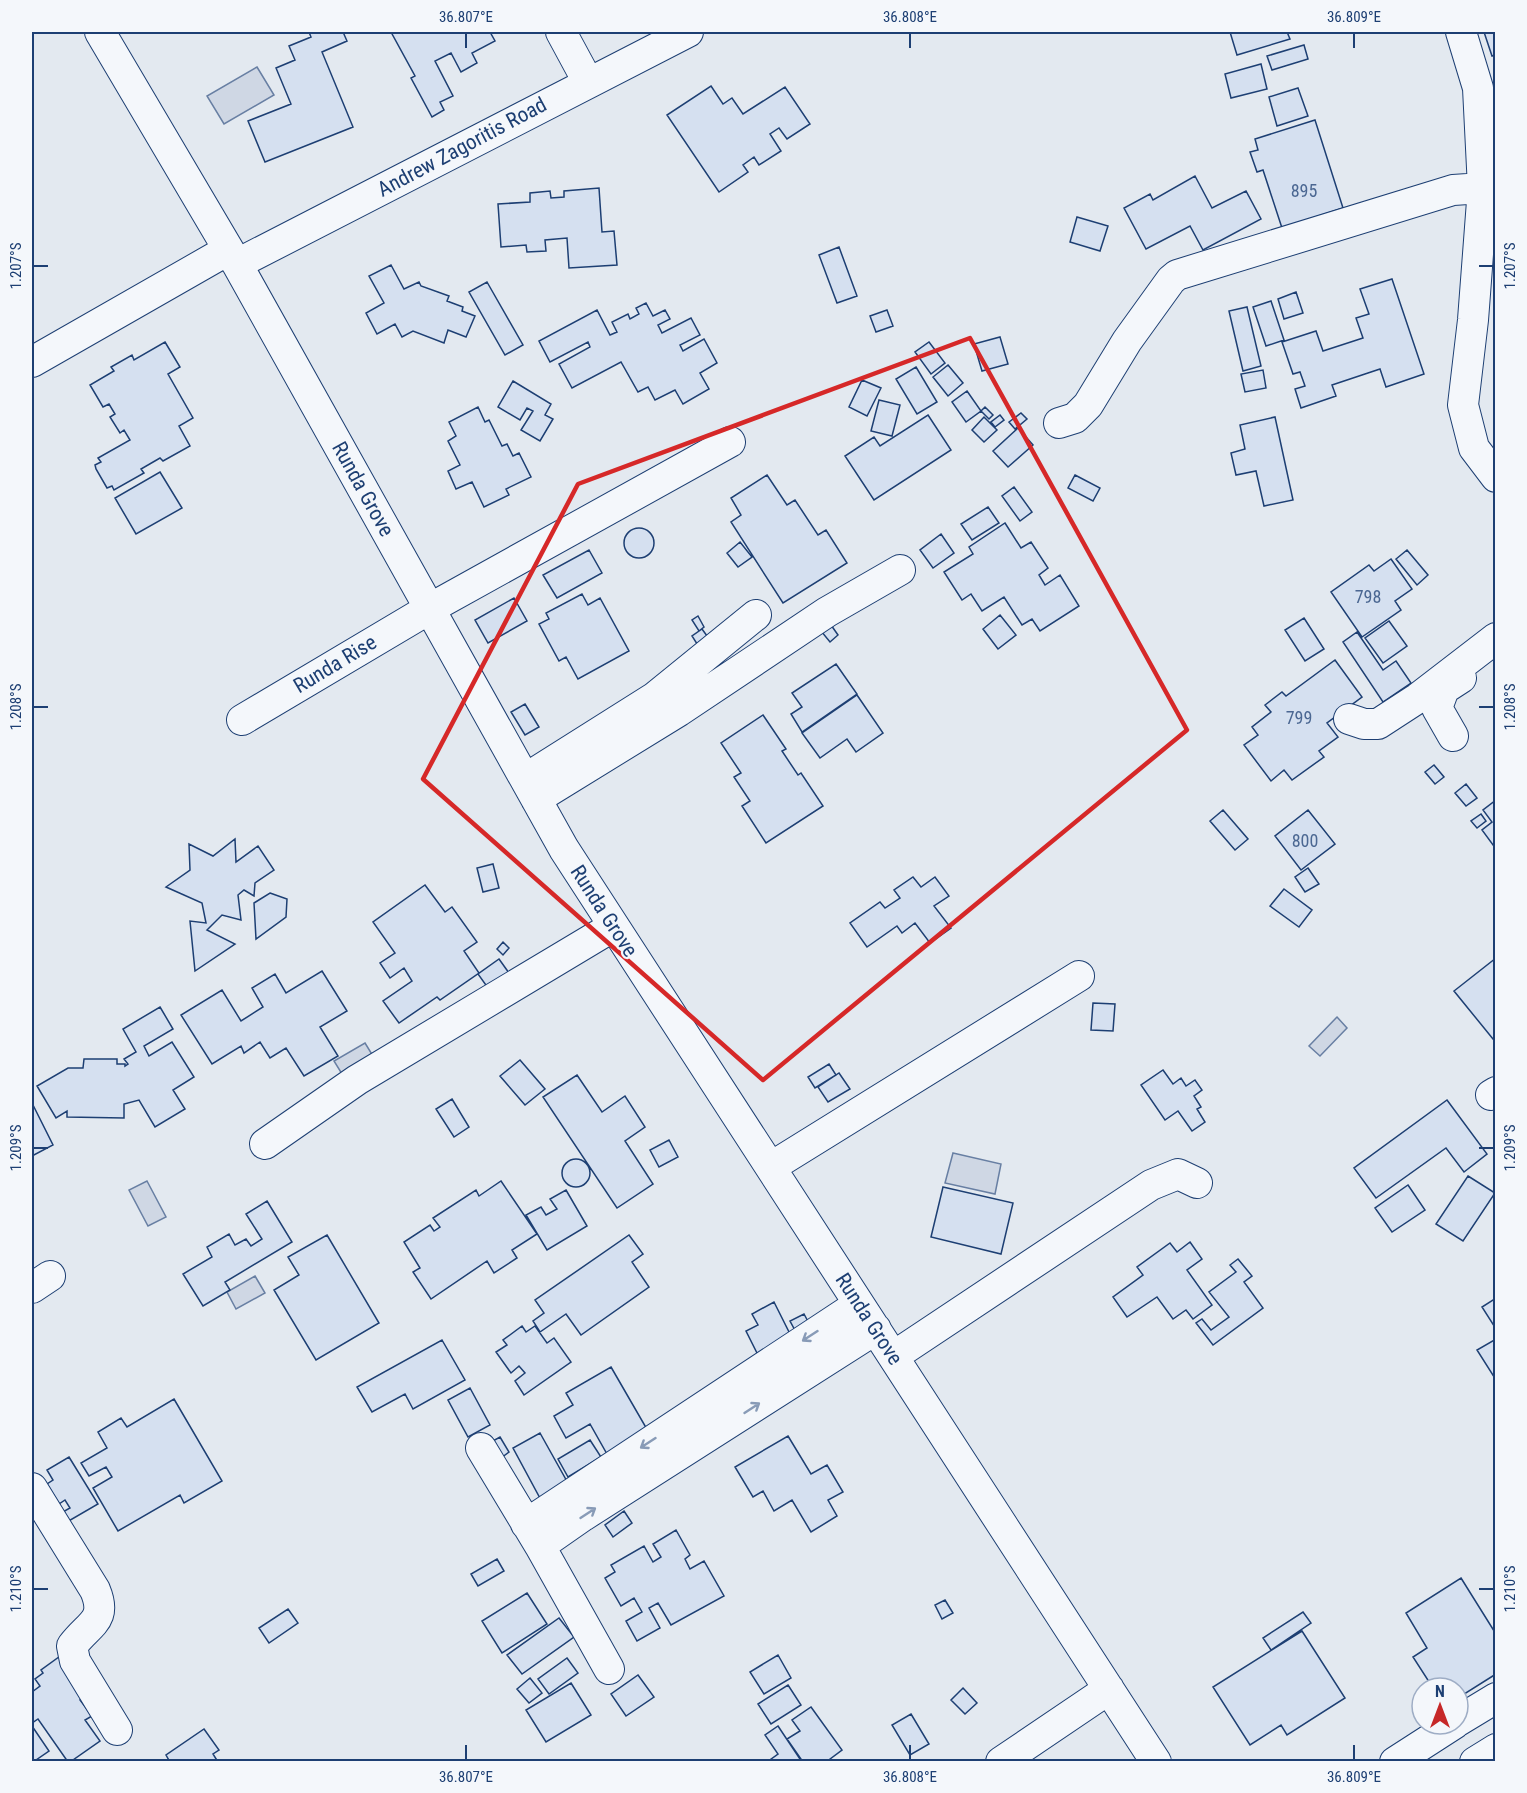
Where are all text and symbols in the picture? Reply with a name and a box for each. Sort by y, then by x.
text: 36.807°E [439,8,493,26]
text: 36.808°E [883,8,937,26]
text: 36.809°E [1327,8,1381,26]
street label: Andrew Zagoritis Road [373,92,551,202]
house number: 895 [1291,180,1317,201]
text: 1.207°S [7,242,25,289]
text: 1.207°S [1501,242,1519,289]
street label: Runda Grove [327,438,399,541]
house number: 798 [1355,586,1381,607]
street label: Runda Rise [289,630,381,698]
text: 1.208°S [7,683,25,730]
text: 1.208°S [1501,683,1519,730]
house number: 799 [1286,707,1312,728]
house number: 800 [1292,830,1318,851]
street label: Runda Grove [565,861,643,961]
text: 1.209°S [7,1124,25,1171]
text: 1.209°S [1501,1124,1519,1171]
street label: Runda Grove [830,1269,908,1369]
one-way arrow [803,1330,819,1342]
one-way arrow [743,1402,760,1414]
one-way arrow [640,1437,656,1449]
one-way arrow [579,1507,596,1519]
text: 1.210°S [7,1565,25,1612]
text: 1.210°S [1501,1565,1519,1612]
north arrow [1410,1676,1470,1736]
text: N [1435,1682,1445,1701]
text: 36.807°E [439,1768,493,1786]
text: 36.808°E [883,1768,937,1786]
text: 36.809°E [1327,1768,1381,1786]

